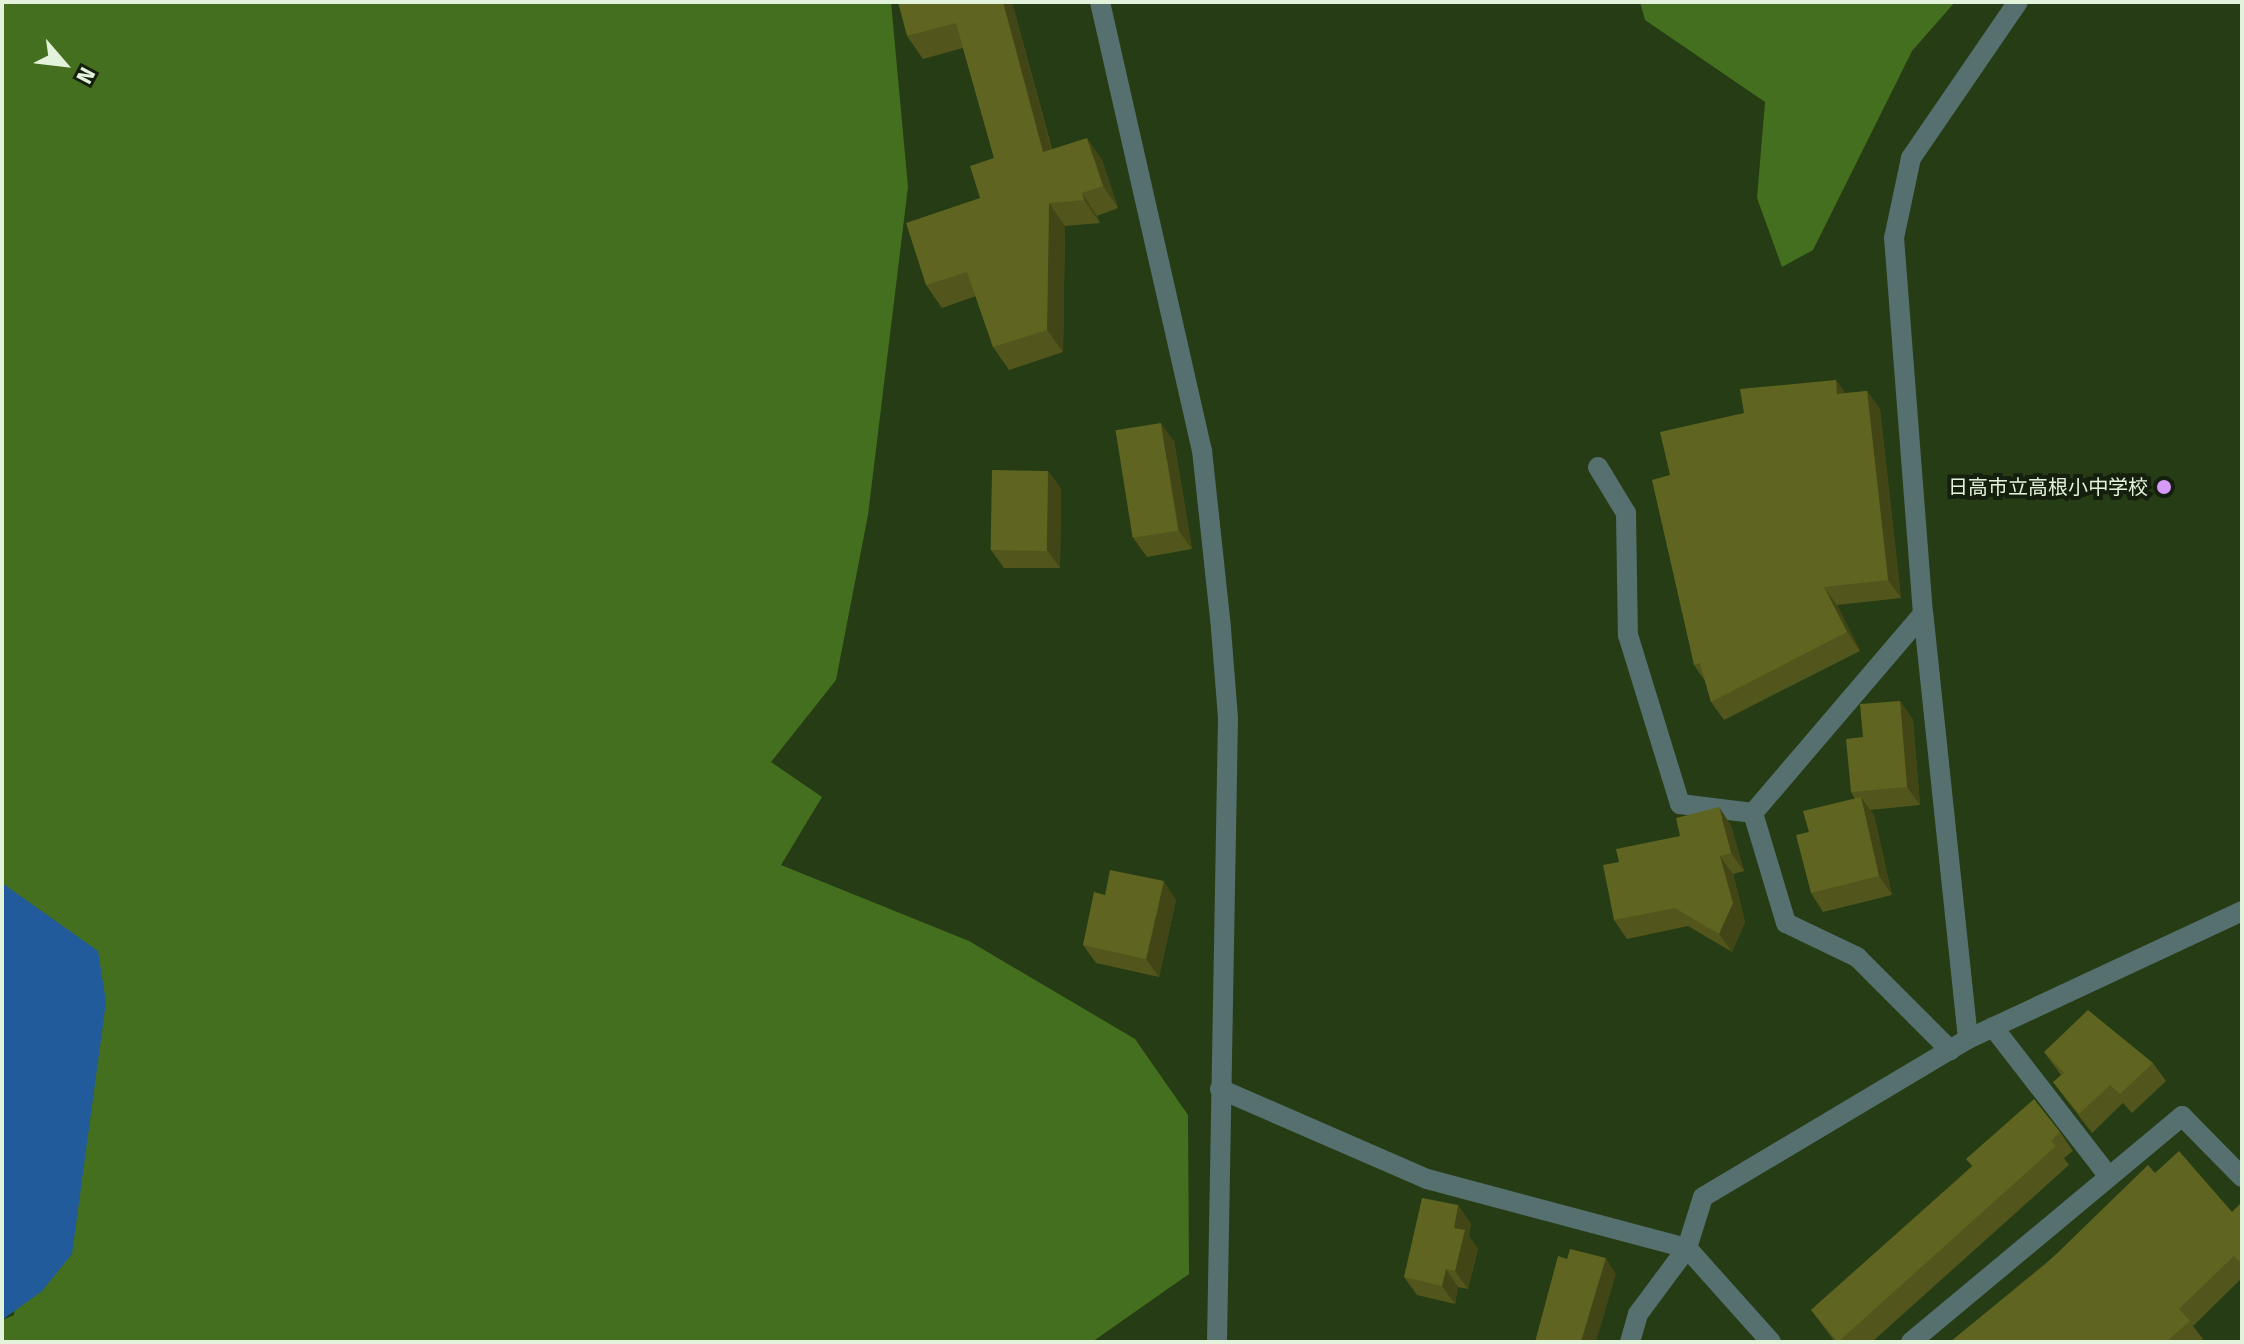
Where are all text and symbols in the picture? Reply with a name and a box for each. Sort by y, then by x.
north arrow [24,24,104,104]
text: N [70,63,101,88]
place label: 日高市立高根小中学校 [1948,475,2148,499]
marker: 日高市立高根小中学校 [2155,478,2173,496]

